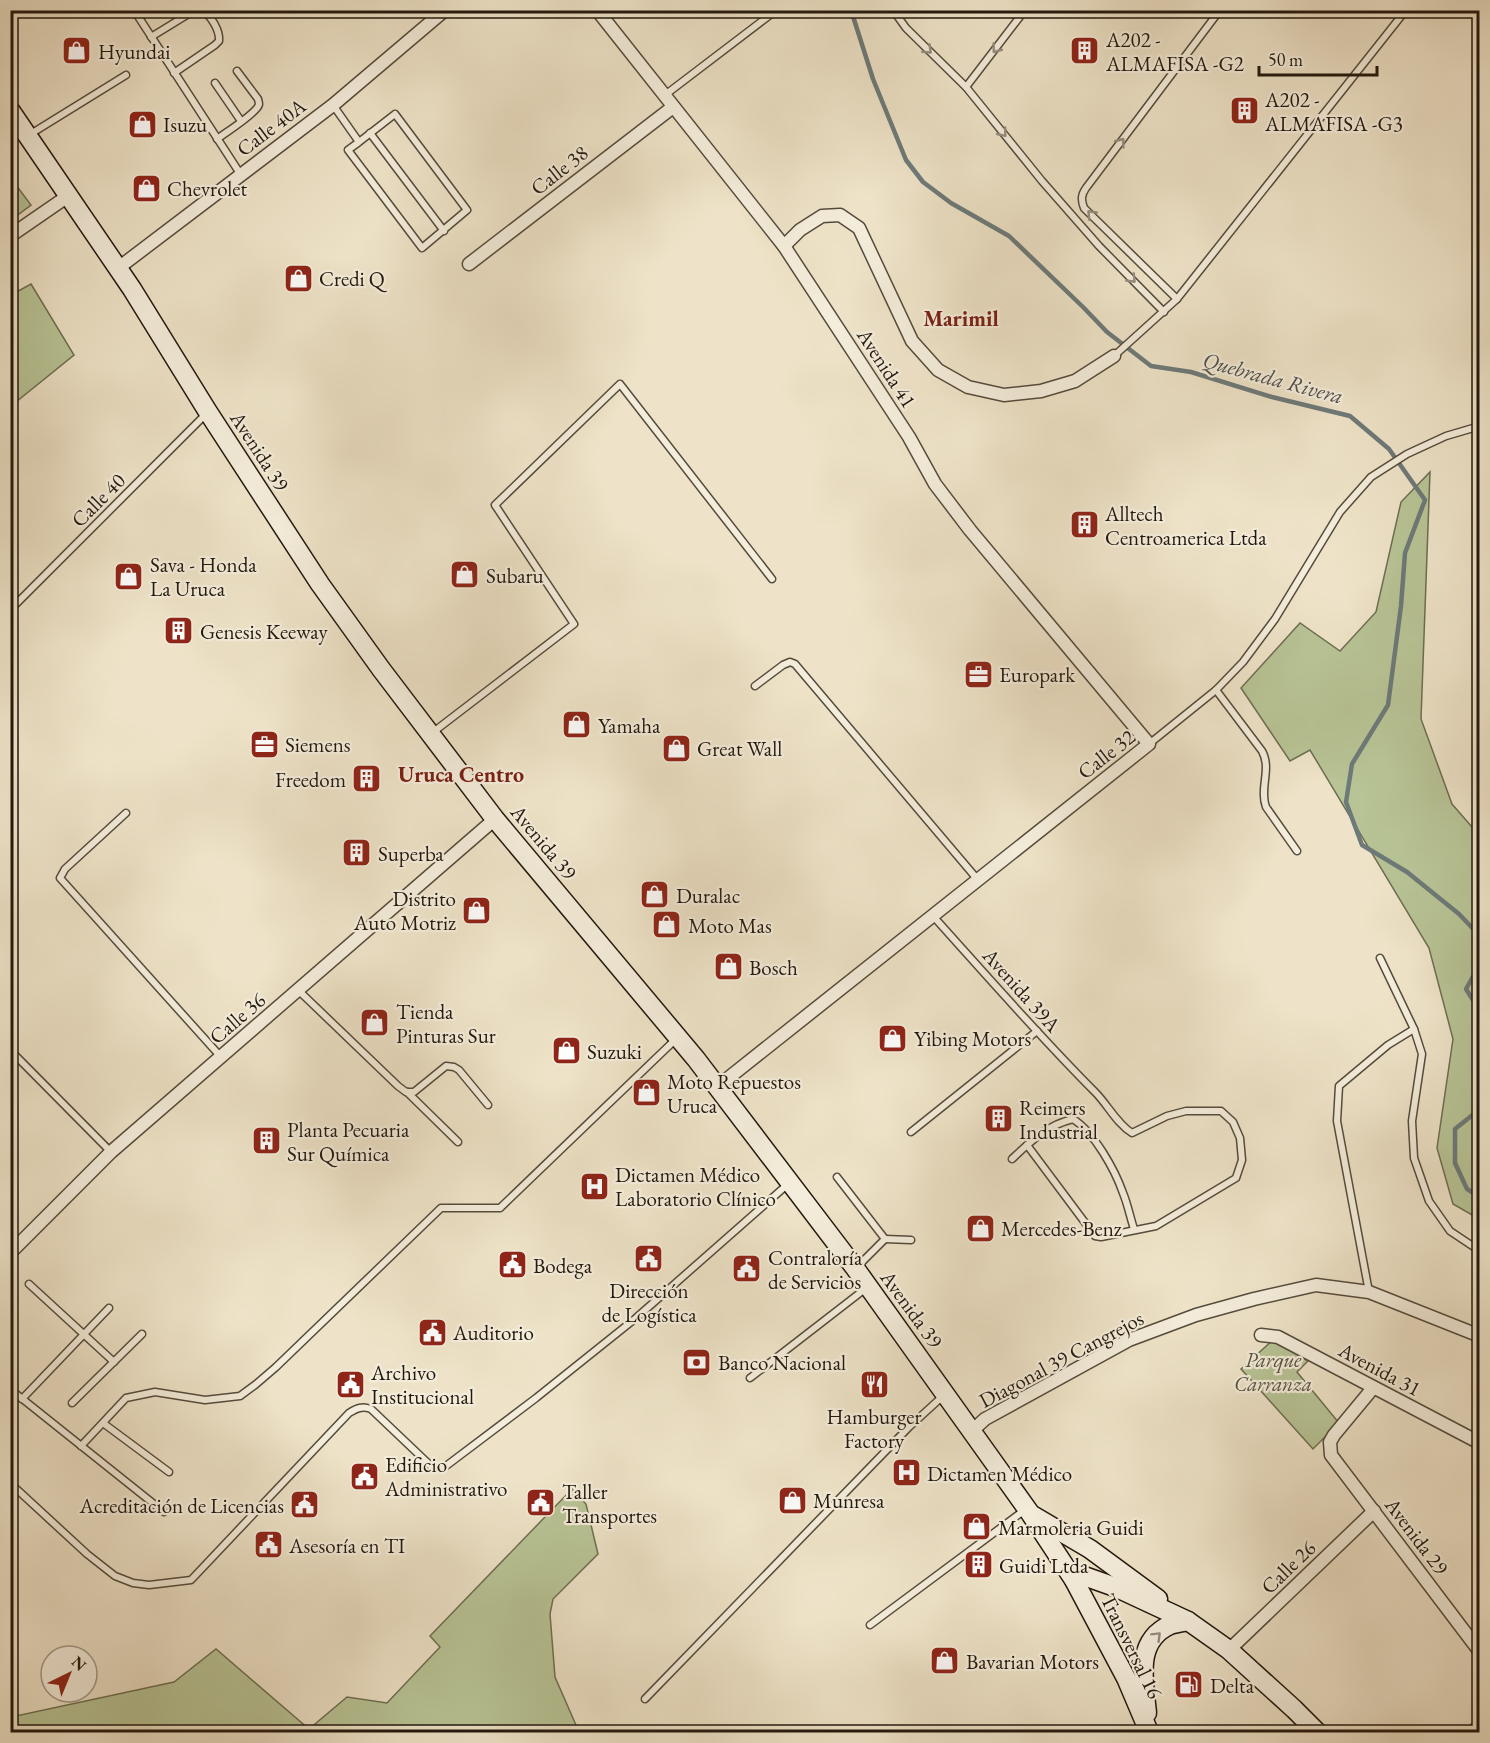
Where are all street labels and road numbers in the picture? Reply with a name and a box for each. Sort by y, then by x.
street label: Calle 40A [231,92,312,162]
street label: Calle 38 [525,139,593,201]
street label: Avenida 41 [851,322,923,413]
street label: Avenida 39 [224,405,296,496]
street label: Calle 40 [65,467,131,533]
street label: Calle 32 [1072,723,1140,785]
street label: Avenida 39 [504,798,583,885]
street label: Avenida 39A [976,942,1067,1038]
street label: Calle 36 [203,986,271,1050]
street label: Avenida 39 [874,1264,949,1353]
street label: Diagonal 39 Cangrejos [974,1304,1148,1414]
street label: Avenida 31 [1333,1336,1426,1402]
street label: Avenida 29 [1379,1491,1455,1580]
street label: Calle 26 [1255,1534,1321,1600]
street label: Transversal 16 [1095,1589,1169,1703]

